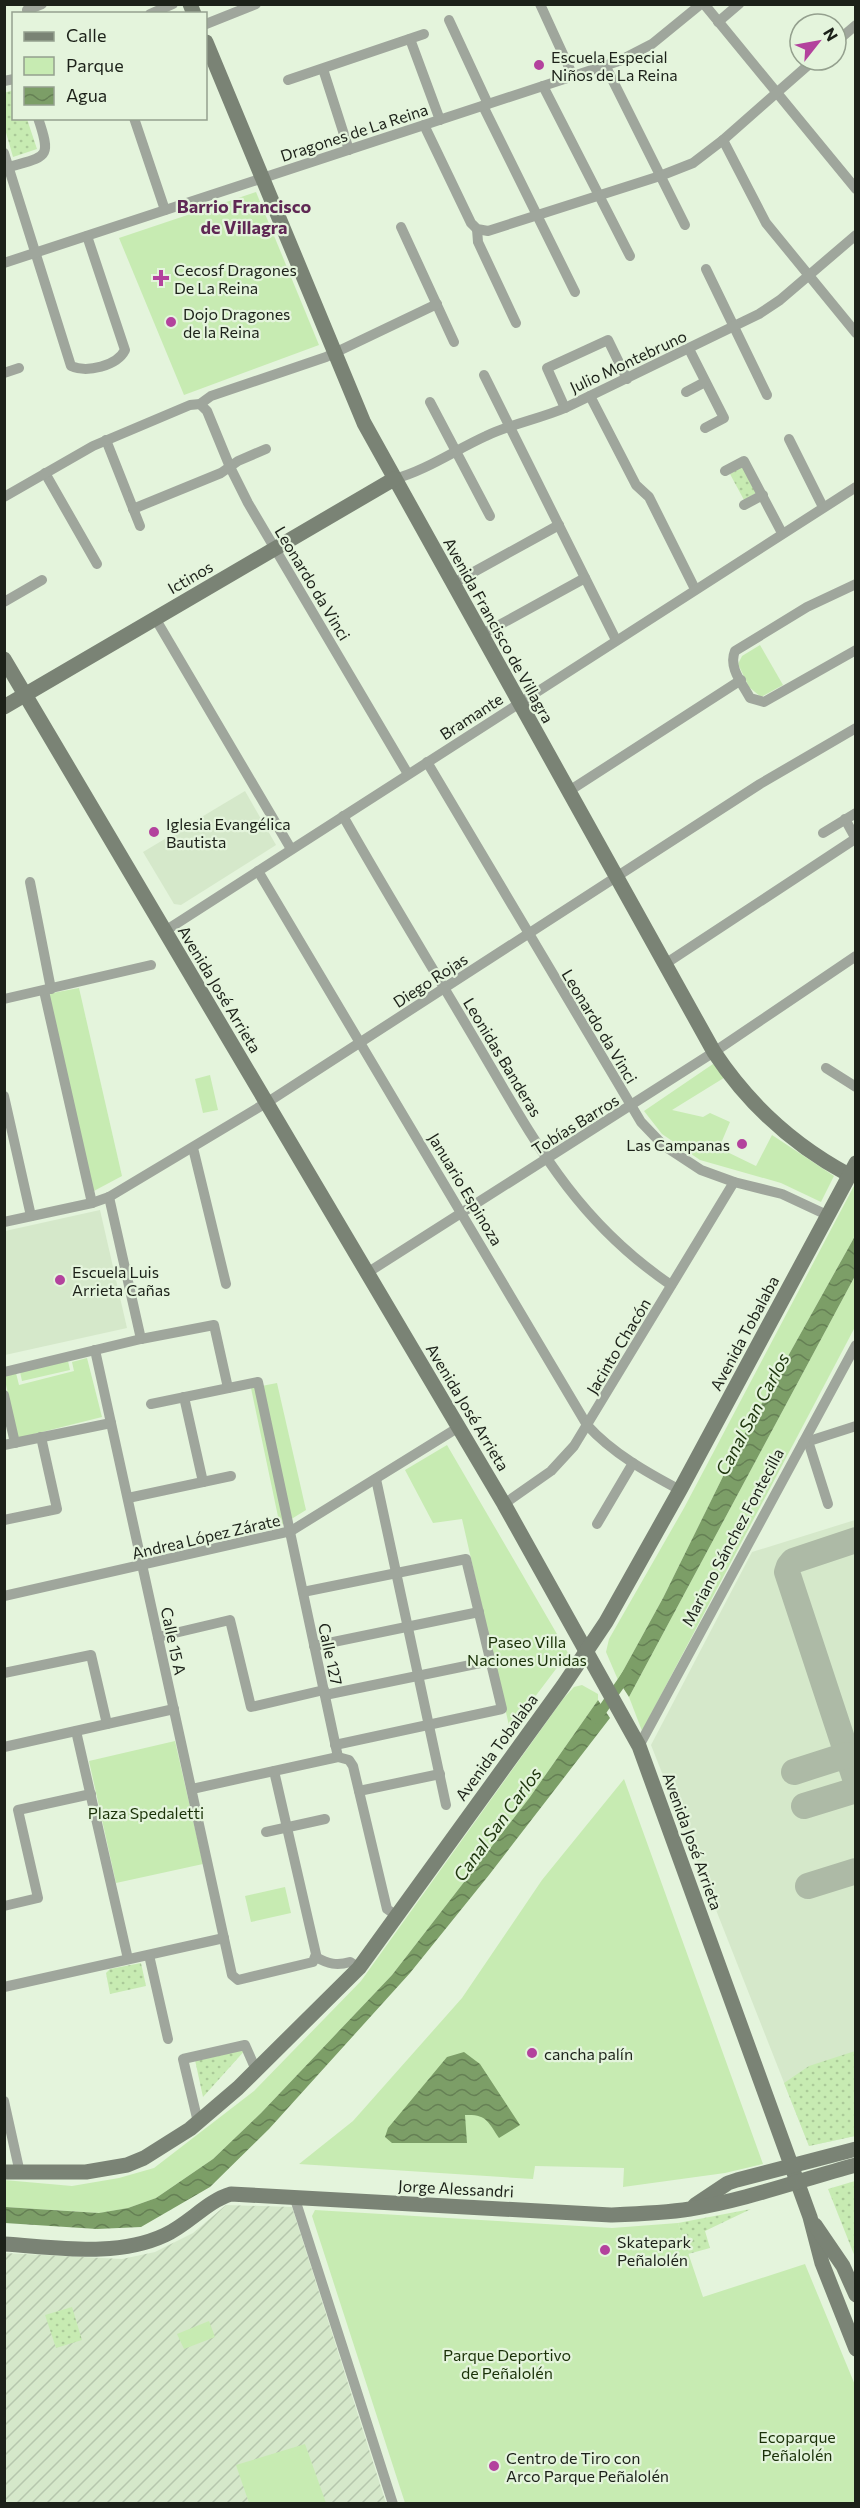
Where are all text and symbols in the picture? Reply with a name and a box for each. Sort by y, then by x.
legend [12,12,207,120]
north arrow [788,12,848,72]
text: Calle [66,24,106,46]
text: N [820,24,843,44]
place label: Escuela Especial Niños de La Reina [551,47,678,84]
text: Parque [66,54,124,76]
marker: Escuela Especial Niños de La Reina [532,58,546,72]
text: Agua [66,84,107,106]
street label: Dragones de La Reina [278,99,430,165]
district label: Barrio Francisco de Villagra [177,195,311,238]
place label: Cecosf Dragones De La Reina [174,260,297,297]
marker: Cecosf Dragones De La Reina [152,269,170,287]
place label: Dojo Dragones de la Reina [183,304,290,341]
marker: Dojo Dragones de la Reina [164,315,178,329]
street label: Julio Montebruno [567,326,689,396]
street label: Leonardo da Vinci [271,523,355,643]
street label: Avenida Francisco de Villagra [440,534,558,726]
street label: Ictinos [164,557,216,597]
street label: Bramante [436,689,506,743]
place label: Iglesia Evangélica Bautista [166,814,291,851]
marker: Iglesia Evangélica Bautista [147,825,161,839]
street label: Avenida José Arrieta [175,922,265,1056]
street label: Diego Rojas [389,949,471,1011]
street label: Leonardo da Vinci [558,966,642,1086]
street label: Leonidas Banderas [460,994,546,1120]
street label: Tobías Barros [528,1090,622,1158]
street label: Januario Espinoza [425,1129,507,1249]
place label: Las Campanas [626,1135,730,1154]
marker: Las Campanas [735,1137,749,1151]
place label: Escuela Luis Arrieta Cañas [72,1262,170,1299]
street label: Avenida Tobalaba [706,1272,782,1394]
marker: Escuela Luis Arrieta Cañas [53,1273,67,1287]
street label: Jacinto Chacón [582,1295,654,1397]
street label: Avenida José Arrieta [423,1340,513,1474]
water label: Canal San Carlos [710,1349,794,1479]
street label: Mariano Sánchez Fontecilla [677,1445,787,1629]
street label: Andrea López Zárate [130,1510,282,1562]
street label: Calle 15 A [158,1605,190,1677]
street label: Calle 127 [315,1621,347,1687]
park label: Paseo Villa Naciones Unidas [467,1632,587,1669]
street label: Avenida Tobalaba [451,1690,541,1804]
water label: Canal San Carlos [448,1763,546,1885]
street label: Avenida José Arrieta [659,1770,727,1912]
park label: Plaza Spedaletti [88,1803,204,1822]
place label: cancha palín [544,2044,633,2063]
marker: cancha palín [525,2046,539,2060]
street label: Jorge Alessandri [398,2175,514,2201]
place label: Skatepark Peñalolén [617,2232,692,2269]
marker: Skatepark Peñalolén [598,2243,612,2257]
park label: Parque Deportivo de Peñalolén [443,2345,571,2382]
park label: Ecoparque Peñalolén [758,2427,836,2464]
place label: Centro de Tiro con Arco Parque Peñalolén [506,2448,669,2485]
marker: Centro de Tiro con Arco Parque Peñalolén [487,2459,501,2473]

